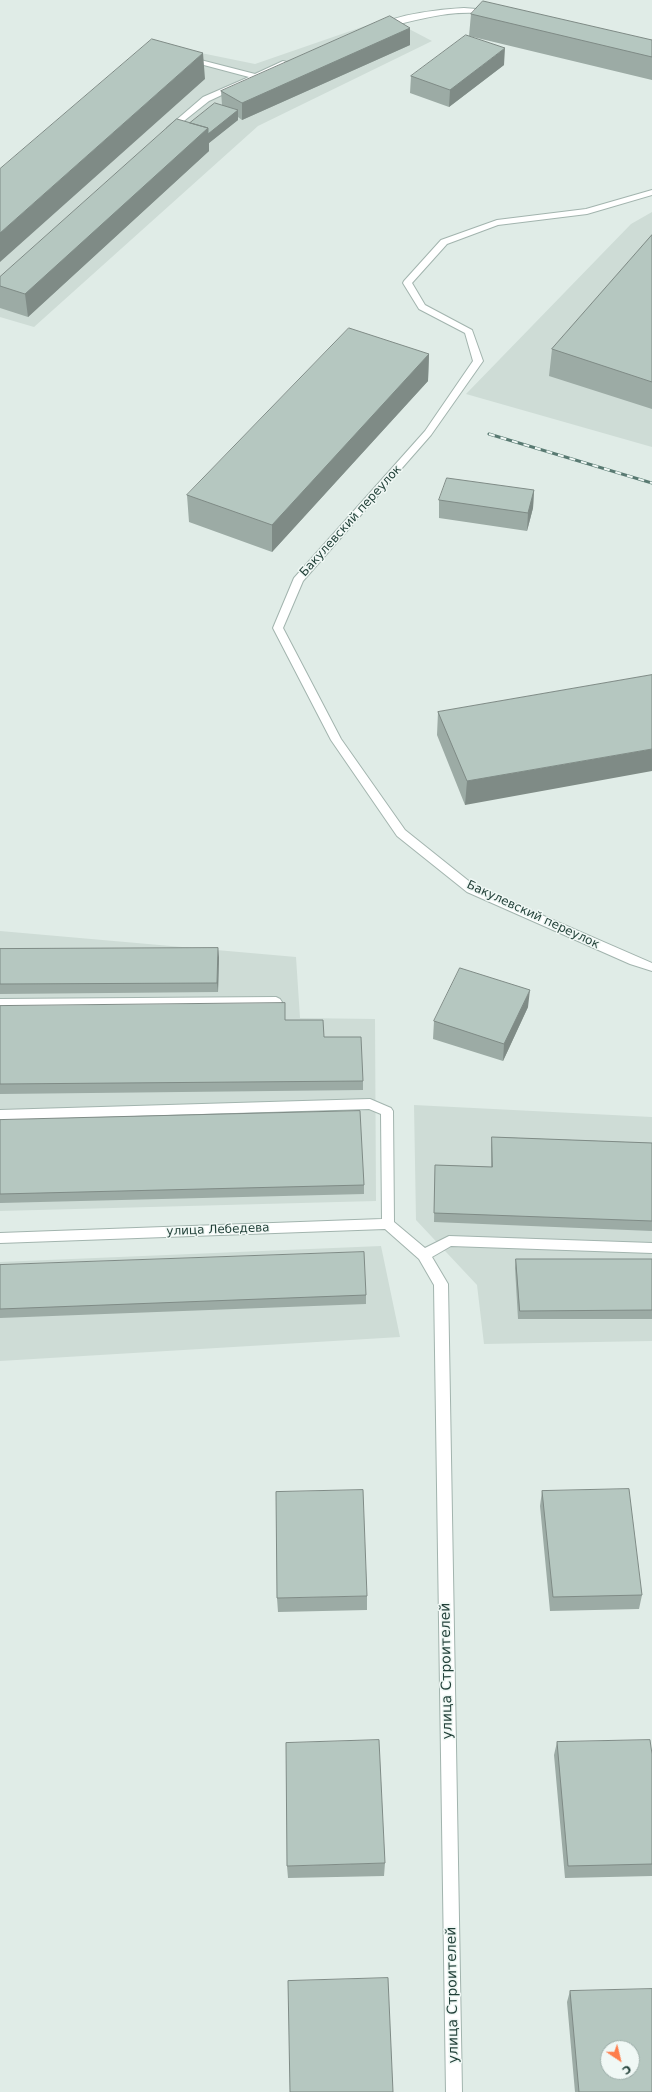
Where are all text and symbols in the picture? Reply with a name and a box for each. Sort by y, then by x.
street label: Бакулевский переулок [297,462,405,580]
street label: Бакулевский переулок [464,878,602,952]
street label: улица Лебедева [166,1221,270,1239]
street label: улица Строителей [437,1602,457,1740]
street label: улица Строителей [443,1926,463,2064]
north arrow [600,2040,640,2080]
text: С [620,2062,634,2077]

